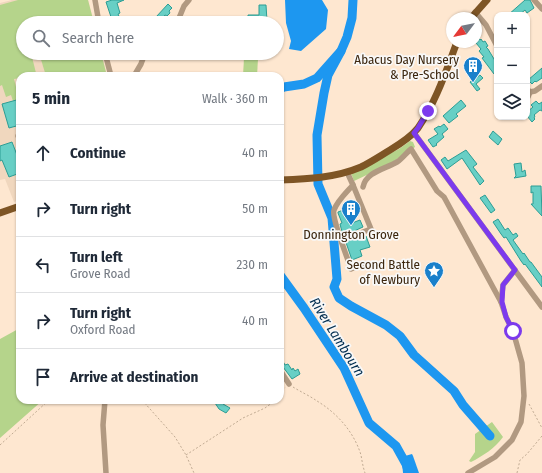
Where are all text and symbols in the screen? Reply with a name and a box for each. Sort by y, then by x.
north arrow [446,12,482,48]
map controls [494,12,530,120]
button: + [494,12,530,48]
search box [16,16,284,60]
icon: search [30,27,52,49]
text: Search here [62,29,134,47]
button: − [494,48,530,84]
place label: Abacus Day Nursery & Pre-School [354,52,460,82]
building icon: Abacus Day Nursery & Pre-School [462,55,484,83]
button: layers [494,84,530,120]
text: 5 min [32,88,70,109]
text: Walk · 360 m [202,91,268,106]
route end [419,102,437,120]
icon: ahead [32,142,54,164]
text: Continue [70,144,126,162]
text: 40 m [242,145,268,160]
icon: right [32,198,54,220]
building icon: Donnington Grove [340,198,362,226]
text: Turn right [70,200,131,218]
text: 50 m [242,201,268,216]
place label: Donnington Grove [303,227,399,242]
text: Turn left [70,248,123,266]
icon: left [32,254,54,276]
text: 230 m [237,257,268,272]
place label: Second Battle of Newbury [346,257,420,287]
place icon: Second Battle of Newbury [423,260,445,288]
text: Grove Road [70,266,131,281]
water label: River Lambourn [306,294,368,380]
text: Turn right [70,304,131,322]
icon: right [32,310,54,332]
text: 40 m [242,313,268,328]
text: Oxford Road [70,322,136,337]
route start [504,322,522,340]
icon: arrive [32,366,54,388]
text: Arrive at destination [70,368,198,386]

